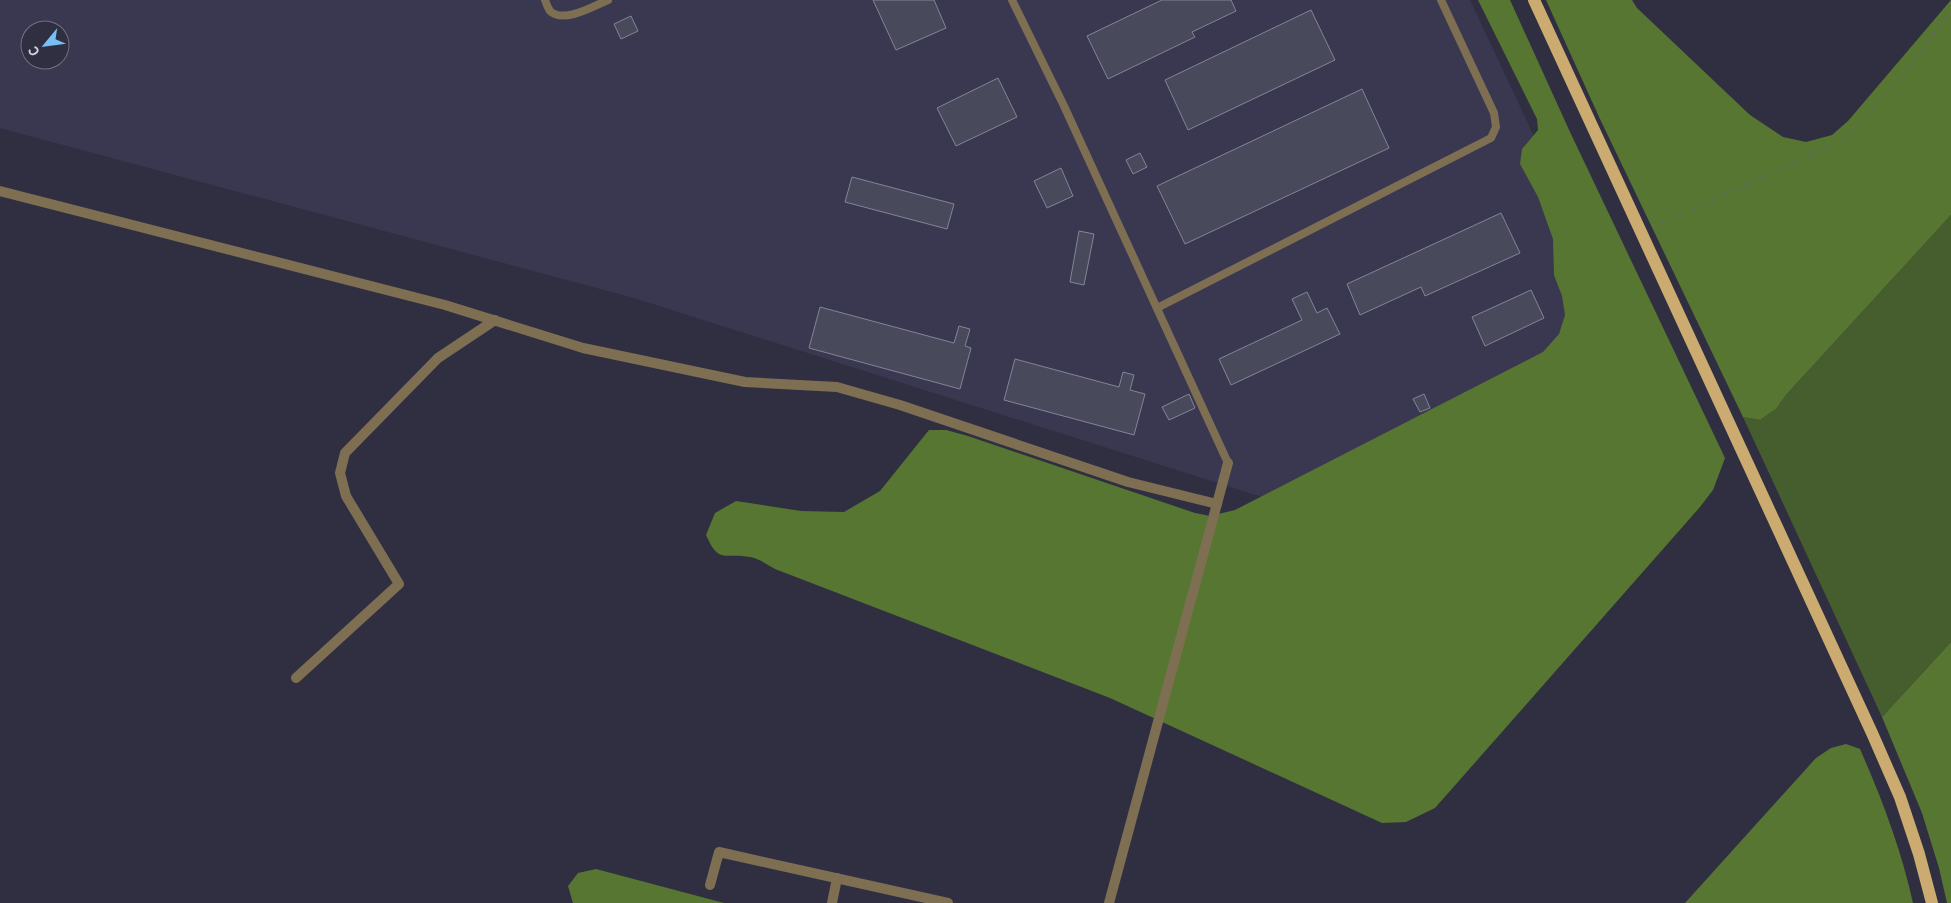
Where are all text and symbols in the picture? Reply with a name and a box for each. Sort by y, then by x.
north arrow [20,20,70,70]
text: С [25,42,45,59]

